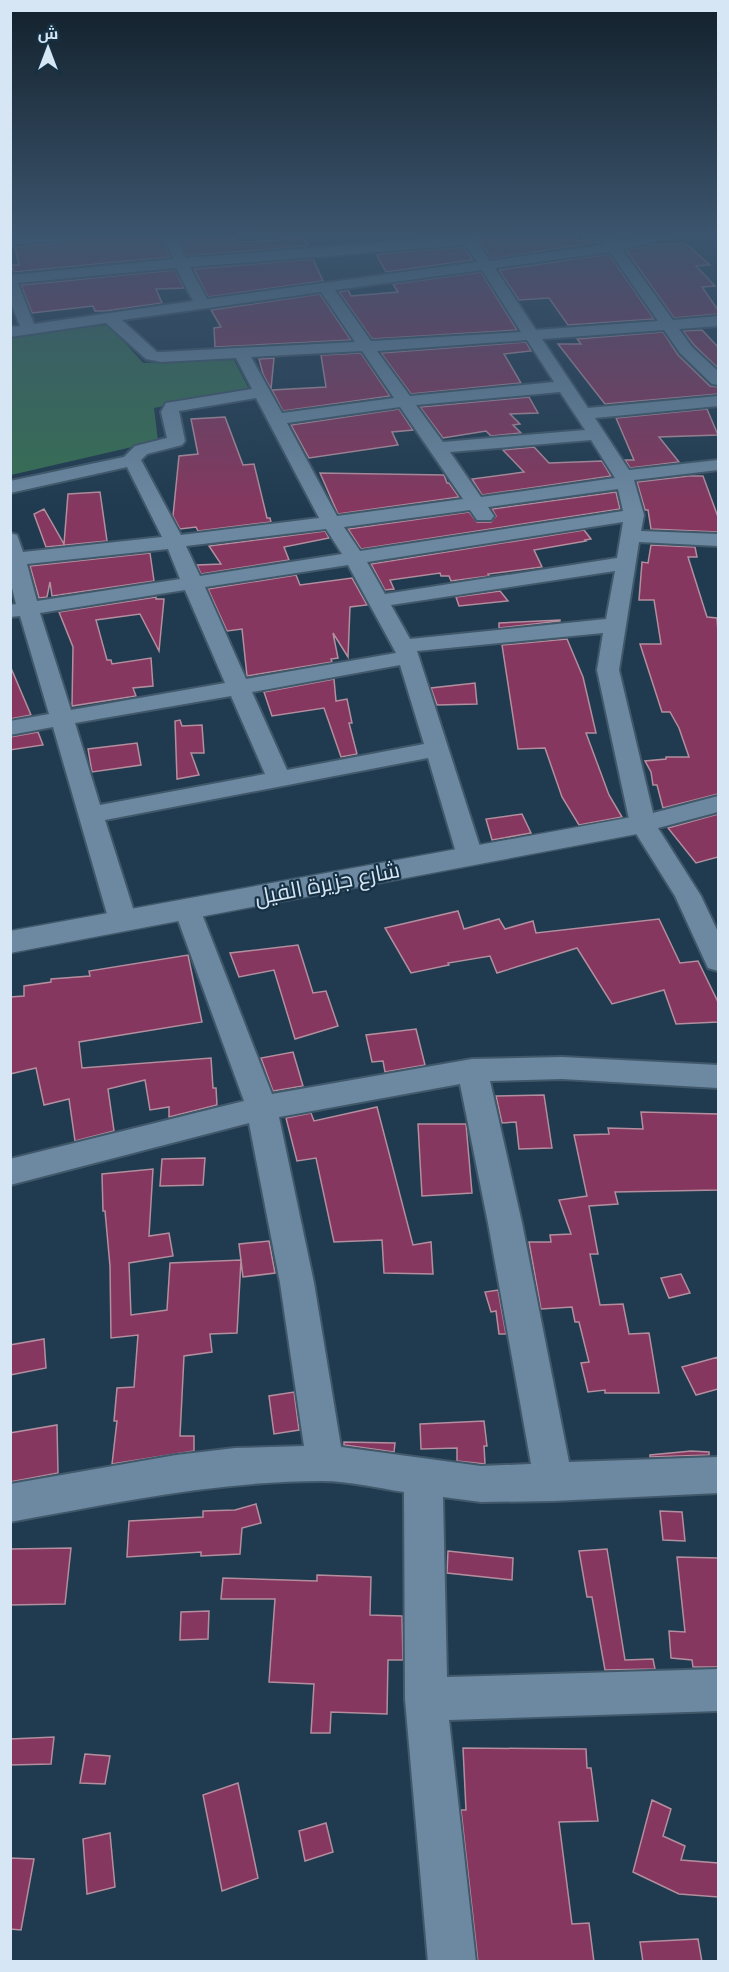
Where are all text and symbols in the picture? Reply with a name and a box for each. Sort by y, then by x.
north arrow [18,18,78,78]
text: ش [38,22,58,46]
street label: شارع جزيرة الفيل [252,854,403,915]

